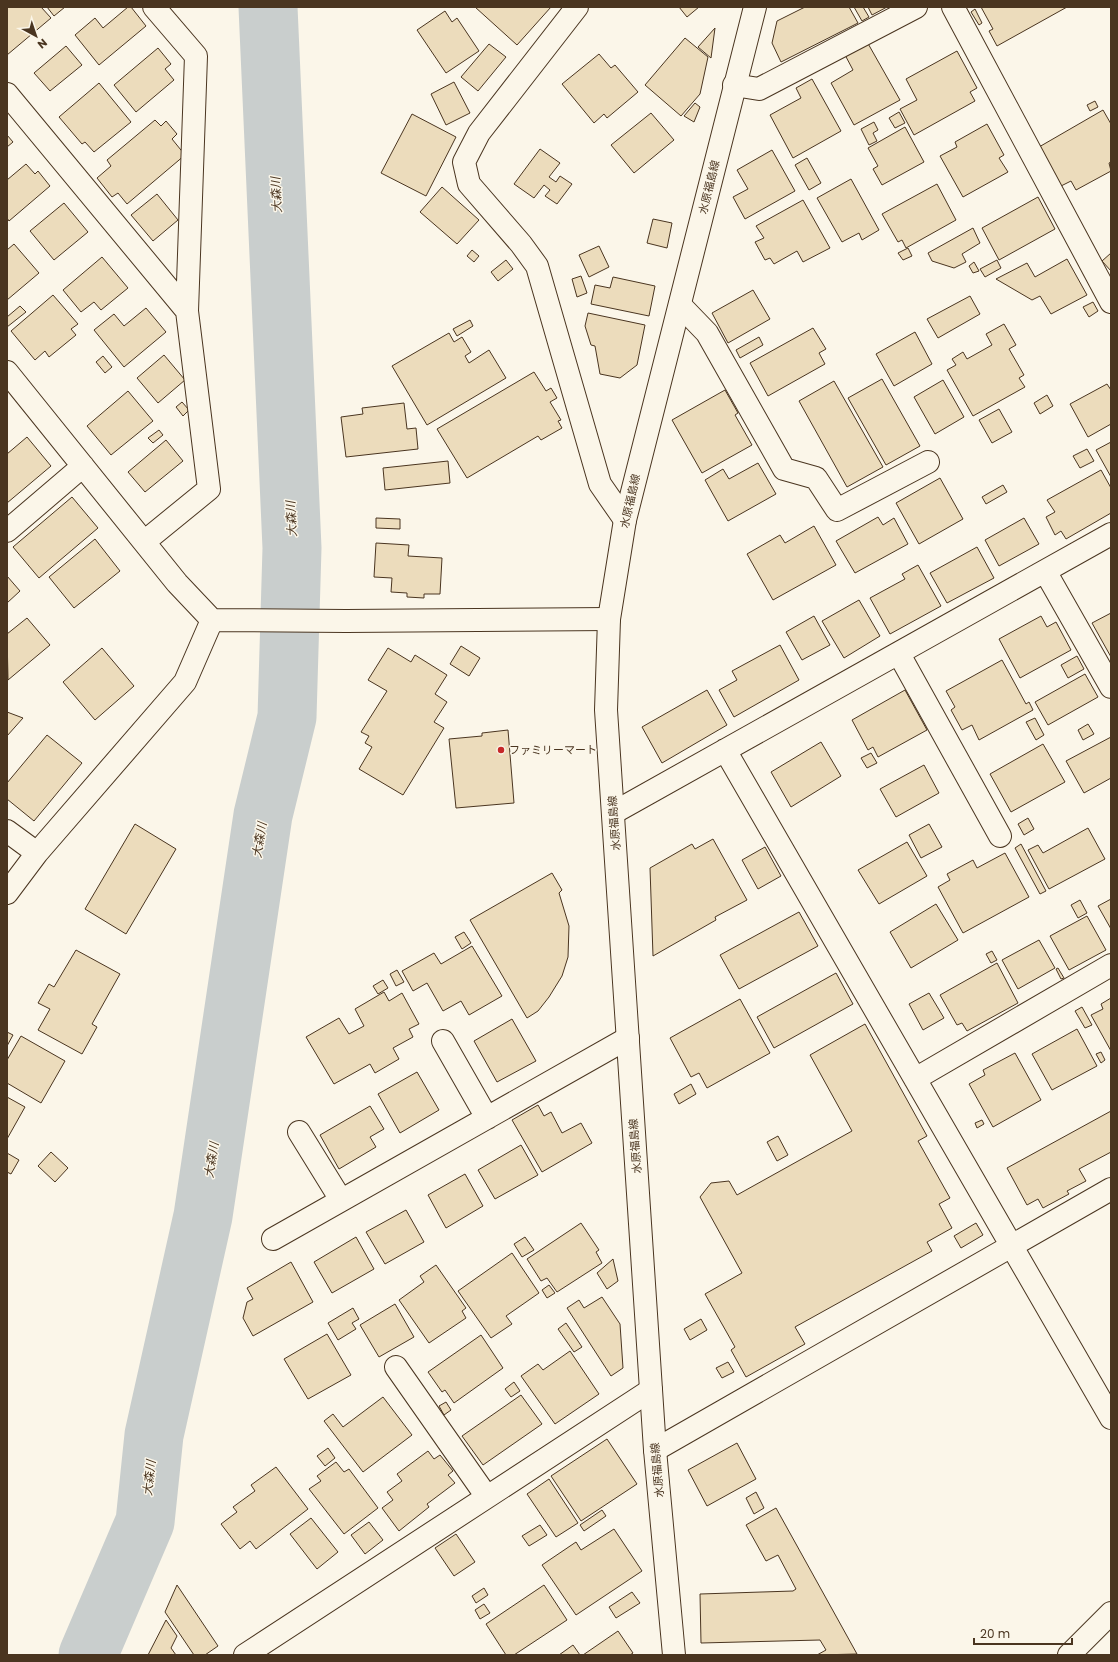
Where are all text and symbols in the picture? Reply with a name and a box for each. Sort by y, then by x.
north arrow [16,16,56,56]
text: N [34,35,51,52]
street label: 水原福島線 [695,158,723,216]
water label: 大森川 [266,175,285,213]
street label: 水原福島線 [616,472,644,530]
water label: 大森川 [281,499,300,537]
place label: ファミリーマート [509,742,597,758]
marker: ファミリーマート [496,745,506,755]
street label: 水原福島線 [604,795,624,851]
water label: 大森川 [248,819,271,859]
street label: 水原福島線 [625,1118,645,1174]
water label: 大森川 [200,1139,223,1179]
street label: 水原福島線 [647,1442,667,1498]
water label: 大森川 [139,1457,160,1497]
scale bar [974,1620,1072,1646]
text: 20 m [980,1625,1010,1642]

